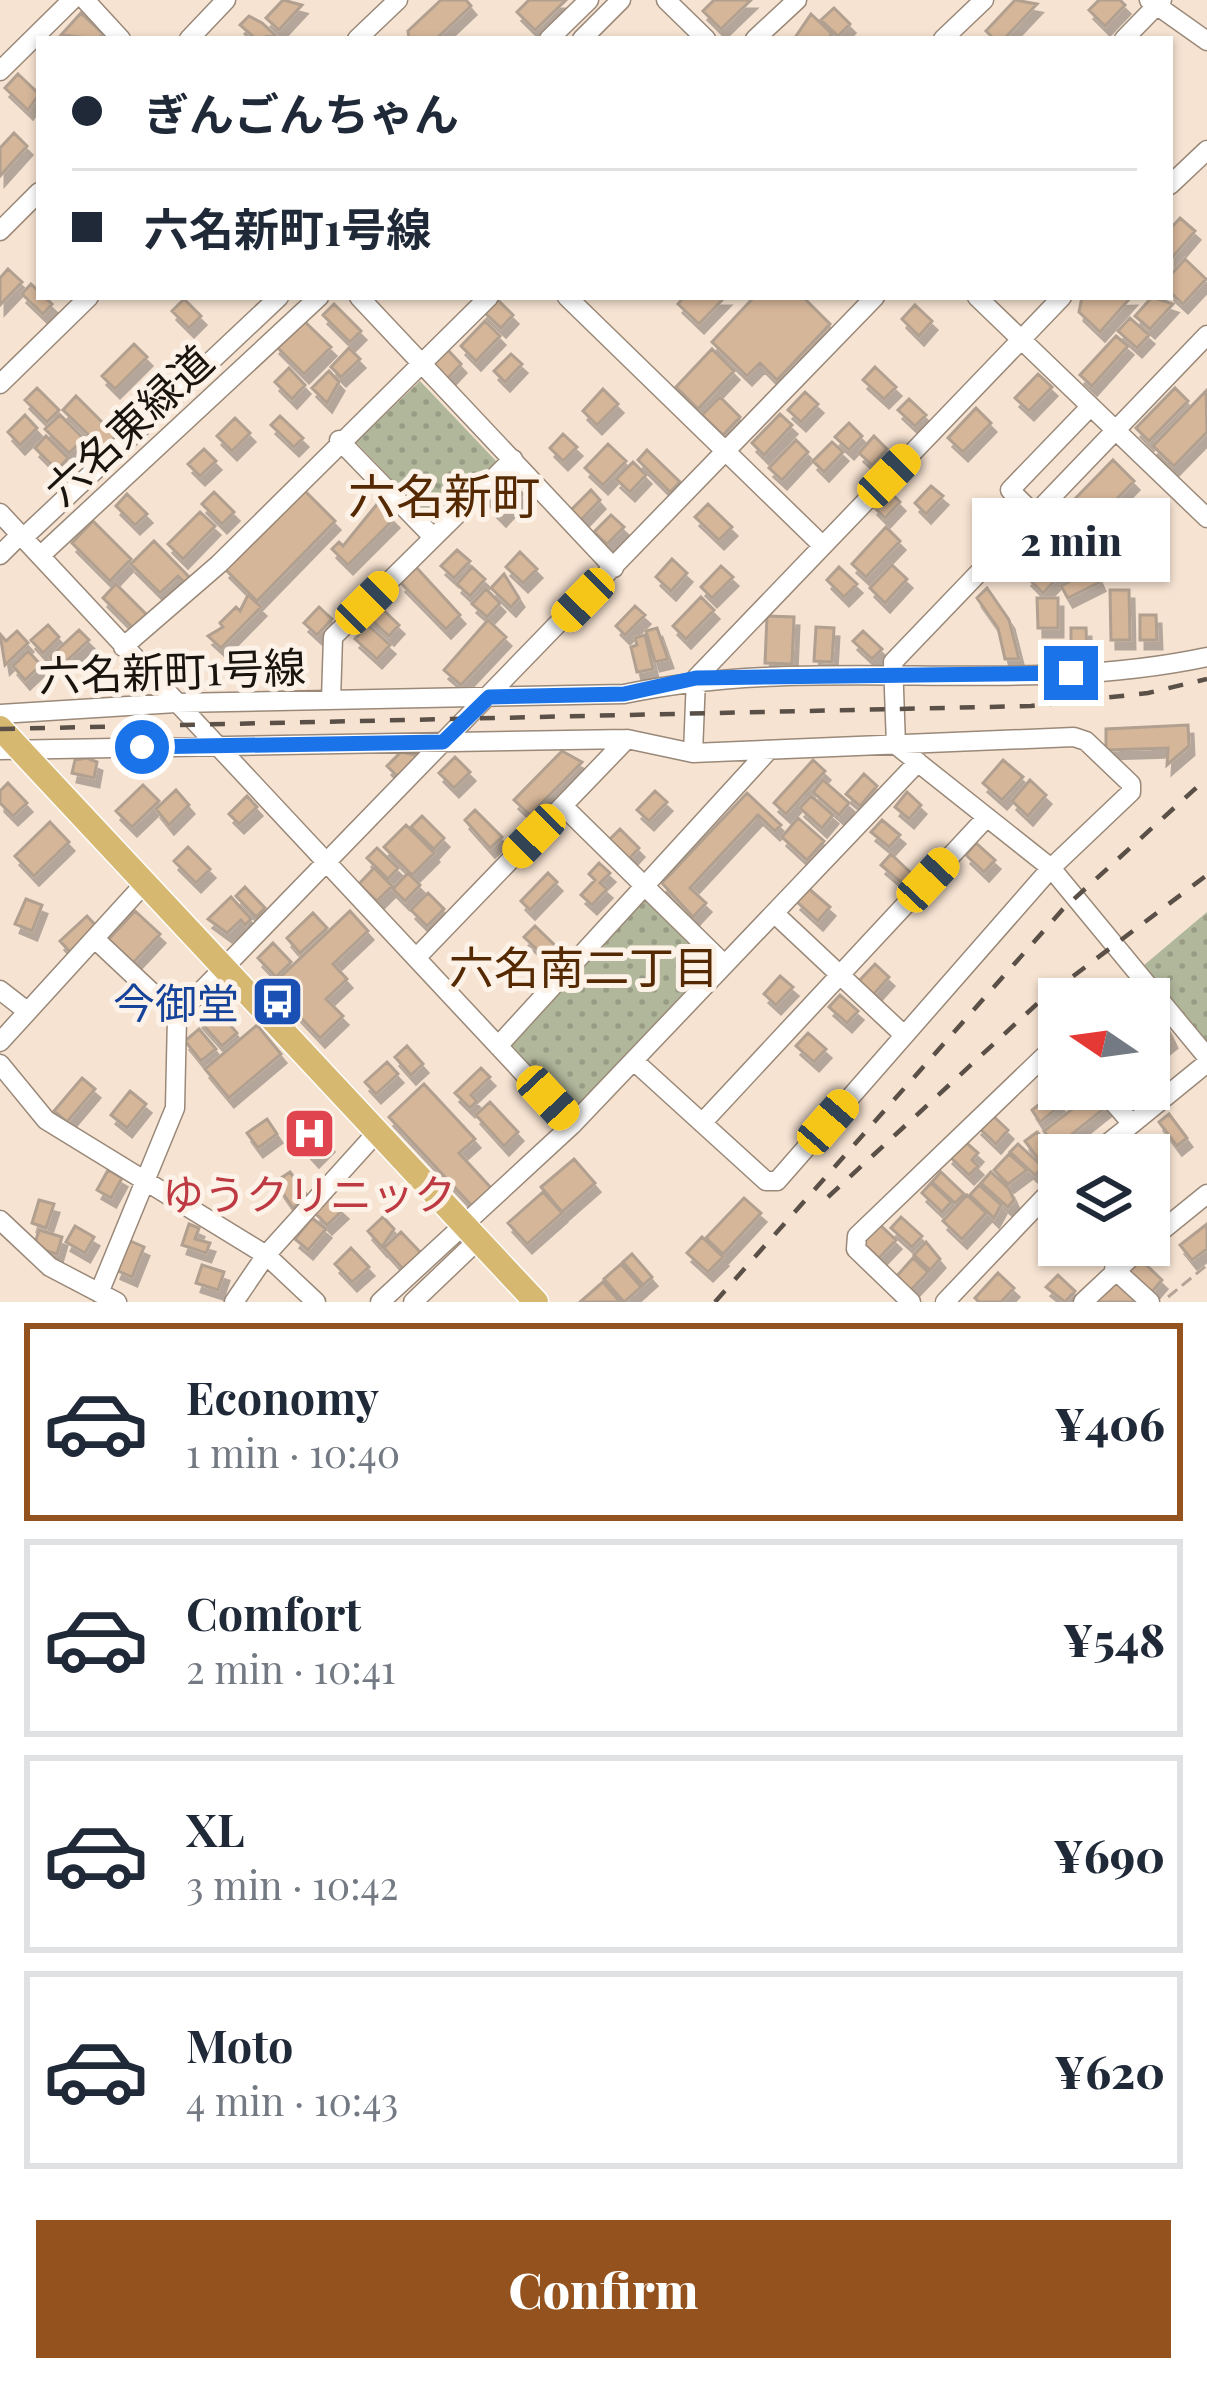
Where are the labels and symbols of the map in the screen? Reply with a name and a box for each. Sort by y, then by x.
street label: 六名東緑道 [32,332,224,516]
car [851,438,927,514]
district label: 六名新町 [348,462,540,526]
callout: 2 min [972,499,1170,583]
car [545,562,621,638]
car [329,565,405,641]
street label: 六名新町1号線 [37,637,307,703]
route end [1044,646,1098,700]
route start [115,720,169,774]
car [496,798,572,874]
car [890,841,966,919]
district label: 六名南二丁目 [449,935,719,995]
place label: 今御堂 [113,974,239,1030]
bus stop icon: 今御堂 [250,974,306,1030]
north arrow [1038,978,1170,1110]
car [510,1059,586,1137]
car [791,1083,865,1161]
hospital icon: ゆうクリニック [281,1106,337,1162]
place label: ゆうクリニック [162,1165,456,1221]

